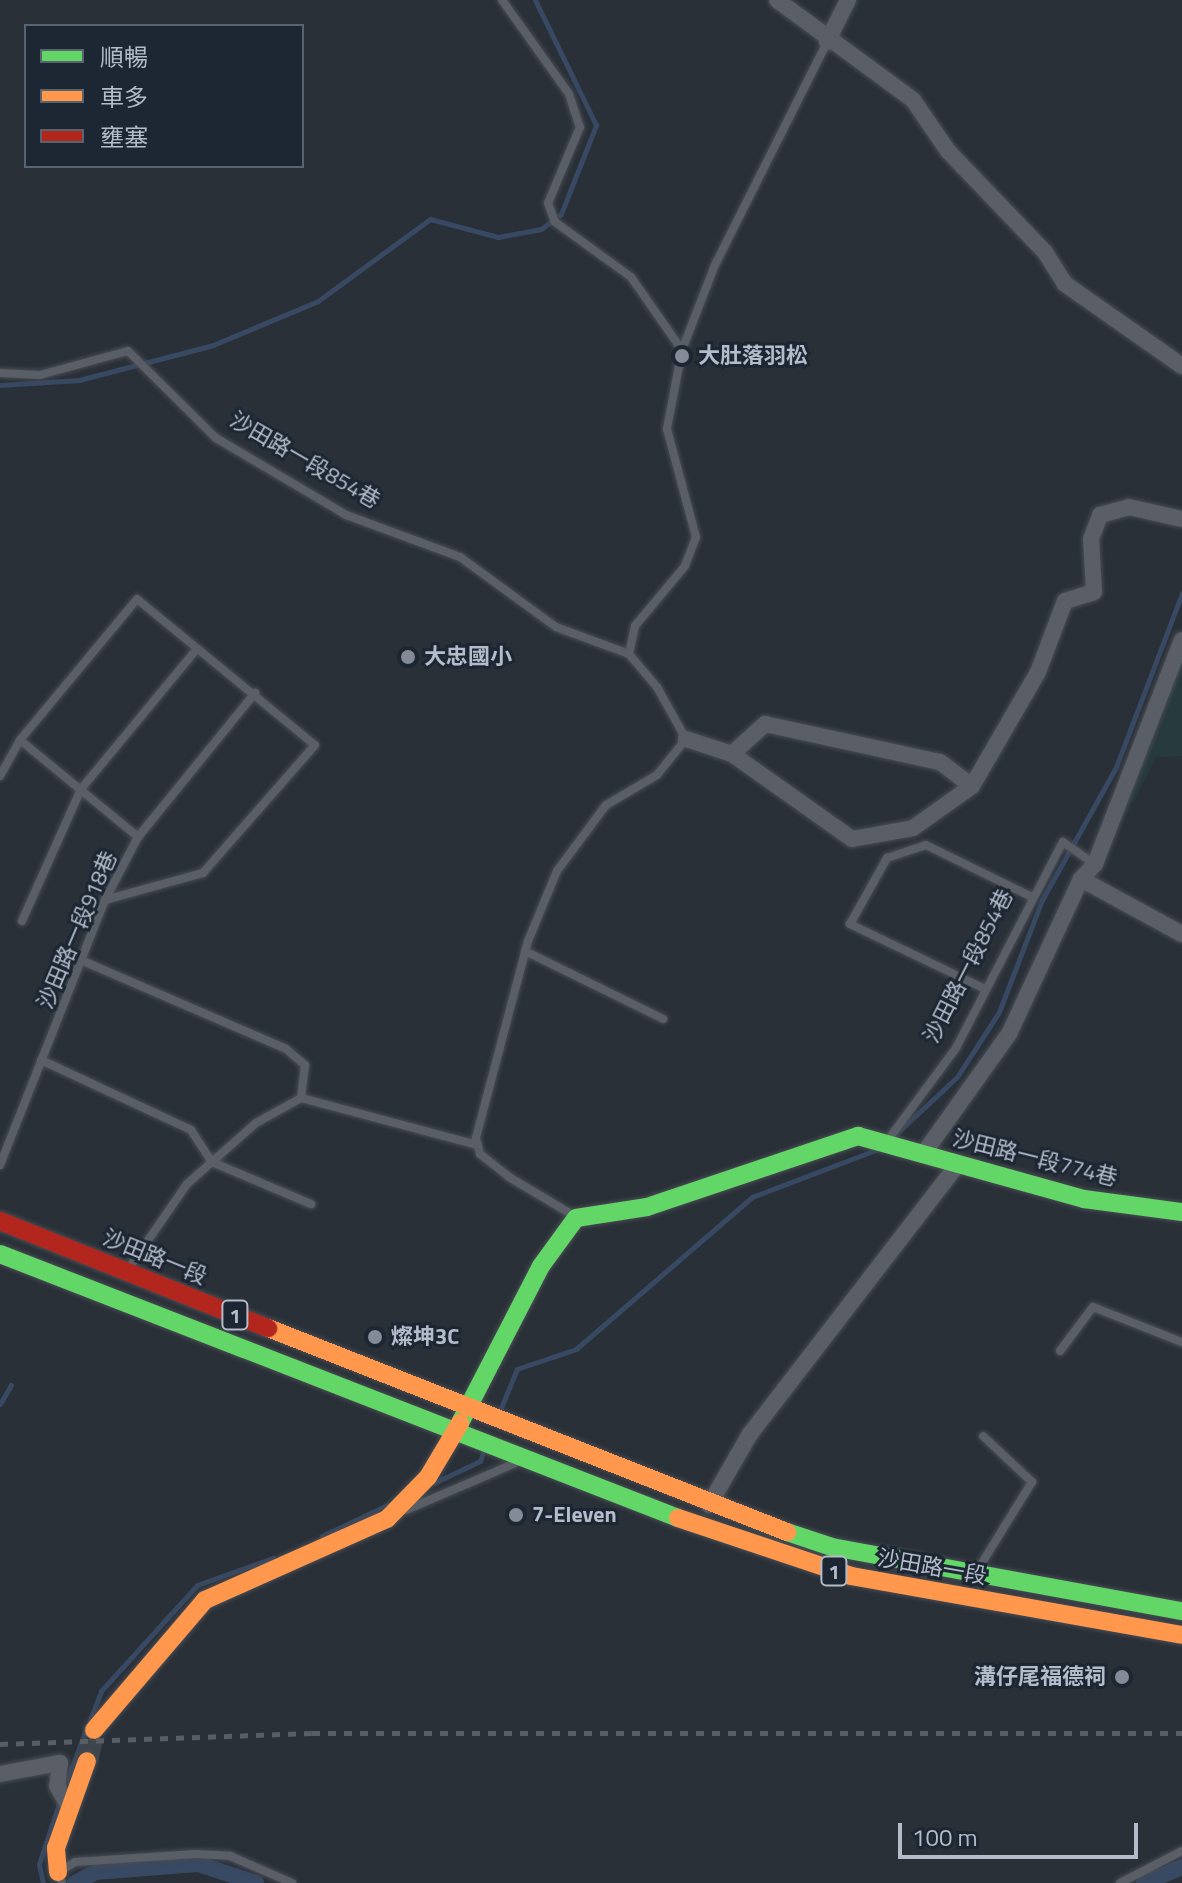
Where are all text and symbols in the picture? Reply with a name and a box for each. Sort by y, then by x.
legend [24,24,304,168]
text: 順暢 [100,39,148,75]
text: 車多 [100,79,148,115]
text: 壅塞 [100,119,148,155]
place label: 大肚落羽松 [698,343,808,369]
marker: 大肚落羽松 [673,347,691,365]
street label: 沙田路一段854巷 [225,406,385,514]
place label: 大忠國小 [424,644,512,670]
marker: 大忠國小 [399,648,417,666]
street label: 沙田路一段918巷 [32,847,122,1013]
street label: 沙田路一段854巷 [918,885,1018,1047]
street label: 沙田路一段774巷 [950,1125,1120,1191]
street label: 沙田路一段 [99,1224,211,1290]
road number: 1 [221,1299,249,1331]
place label: 燦坤3C [391,1324,459,1350]
marker: 燦坤3C [366,1328,384,1346]
place label: 7-Eleven [532,1502,617,1528]
marker: 7-Eleven [507,1506,525,1524]
street label: 沙田路一段 [876,1544,988,1590]
road number: 1 [820,1555,848,1587]
place label: 溝仔尾福德祠 [974,1664,1106,1690]
marker: 溝仔尾福德祠 [1113,1668,1131,1686]
scale bar [902,1807,1142,1857]
text: 100 m [912,1819,978,1855]

